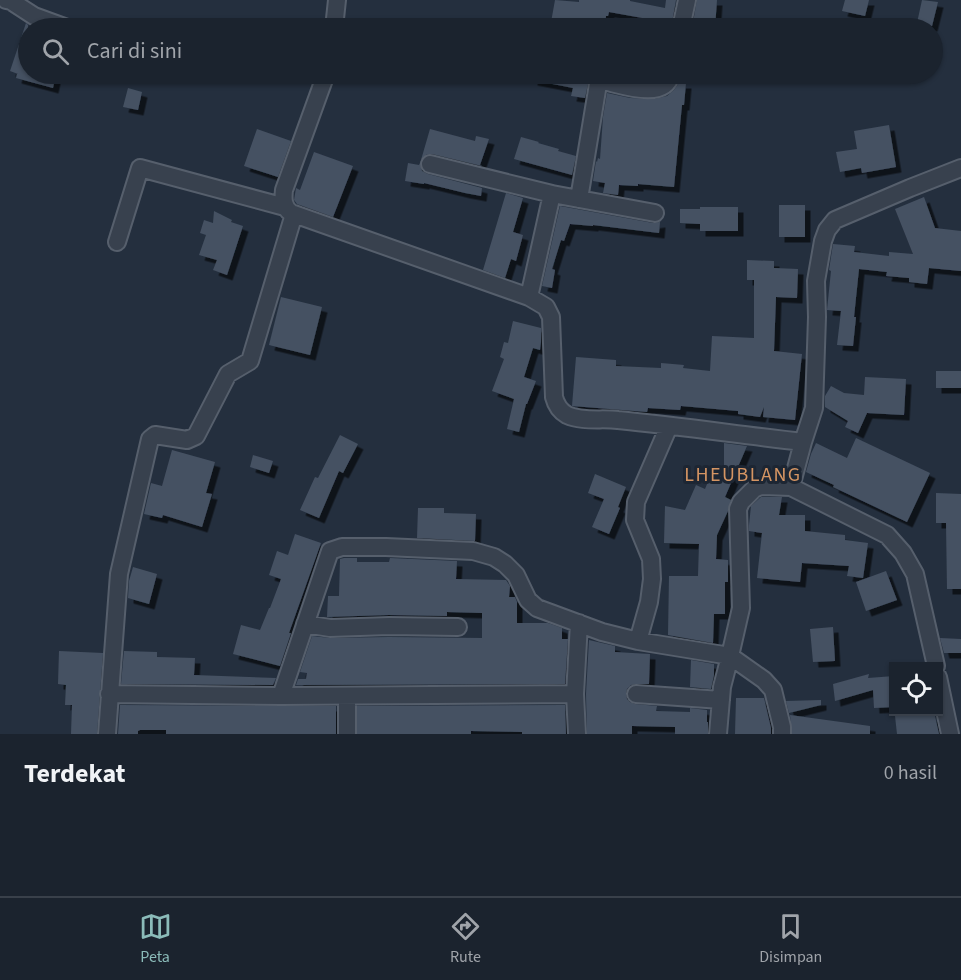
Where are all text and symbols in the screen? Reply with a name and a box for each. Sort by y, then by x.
search box [18,18,943,84]
icon: search [39,35,72,68]
text: Cari di sini [87,35,182,67]
district label: LHEUBLANG [684,461,802,489]
map controls [889,662,943,716]
button: locate [889,662,943,716]
text: Terdekat [24,755,126,792]
text: 0 hasil [884,759,937,787]
tab: Peta [139,910,172,968]
tab: Rute [449,910,482,968]
tab: Disimpan [759,910,822,968]

